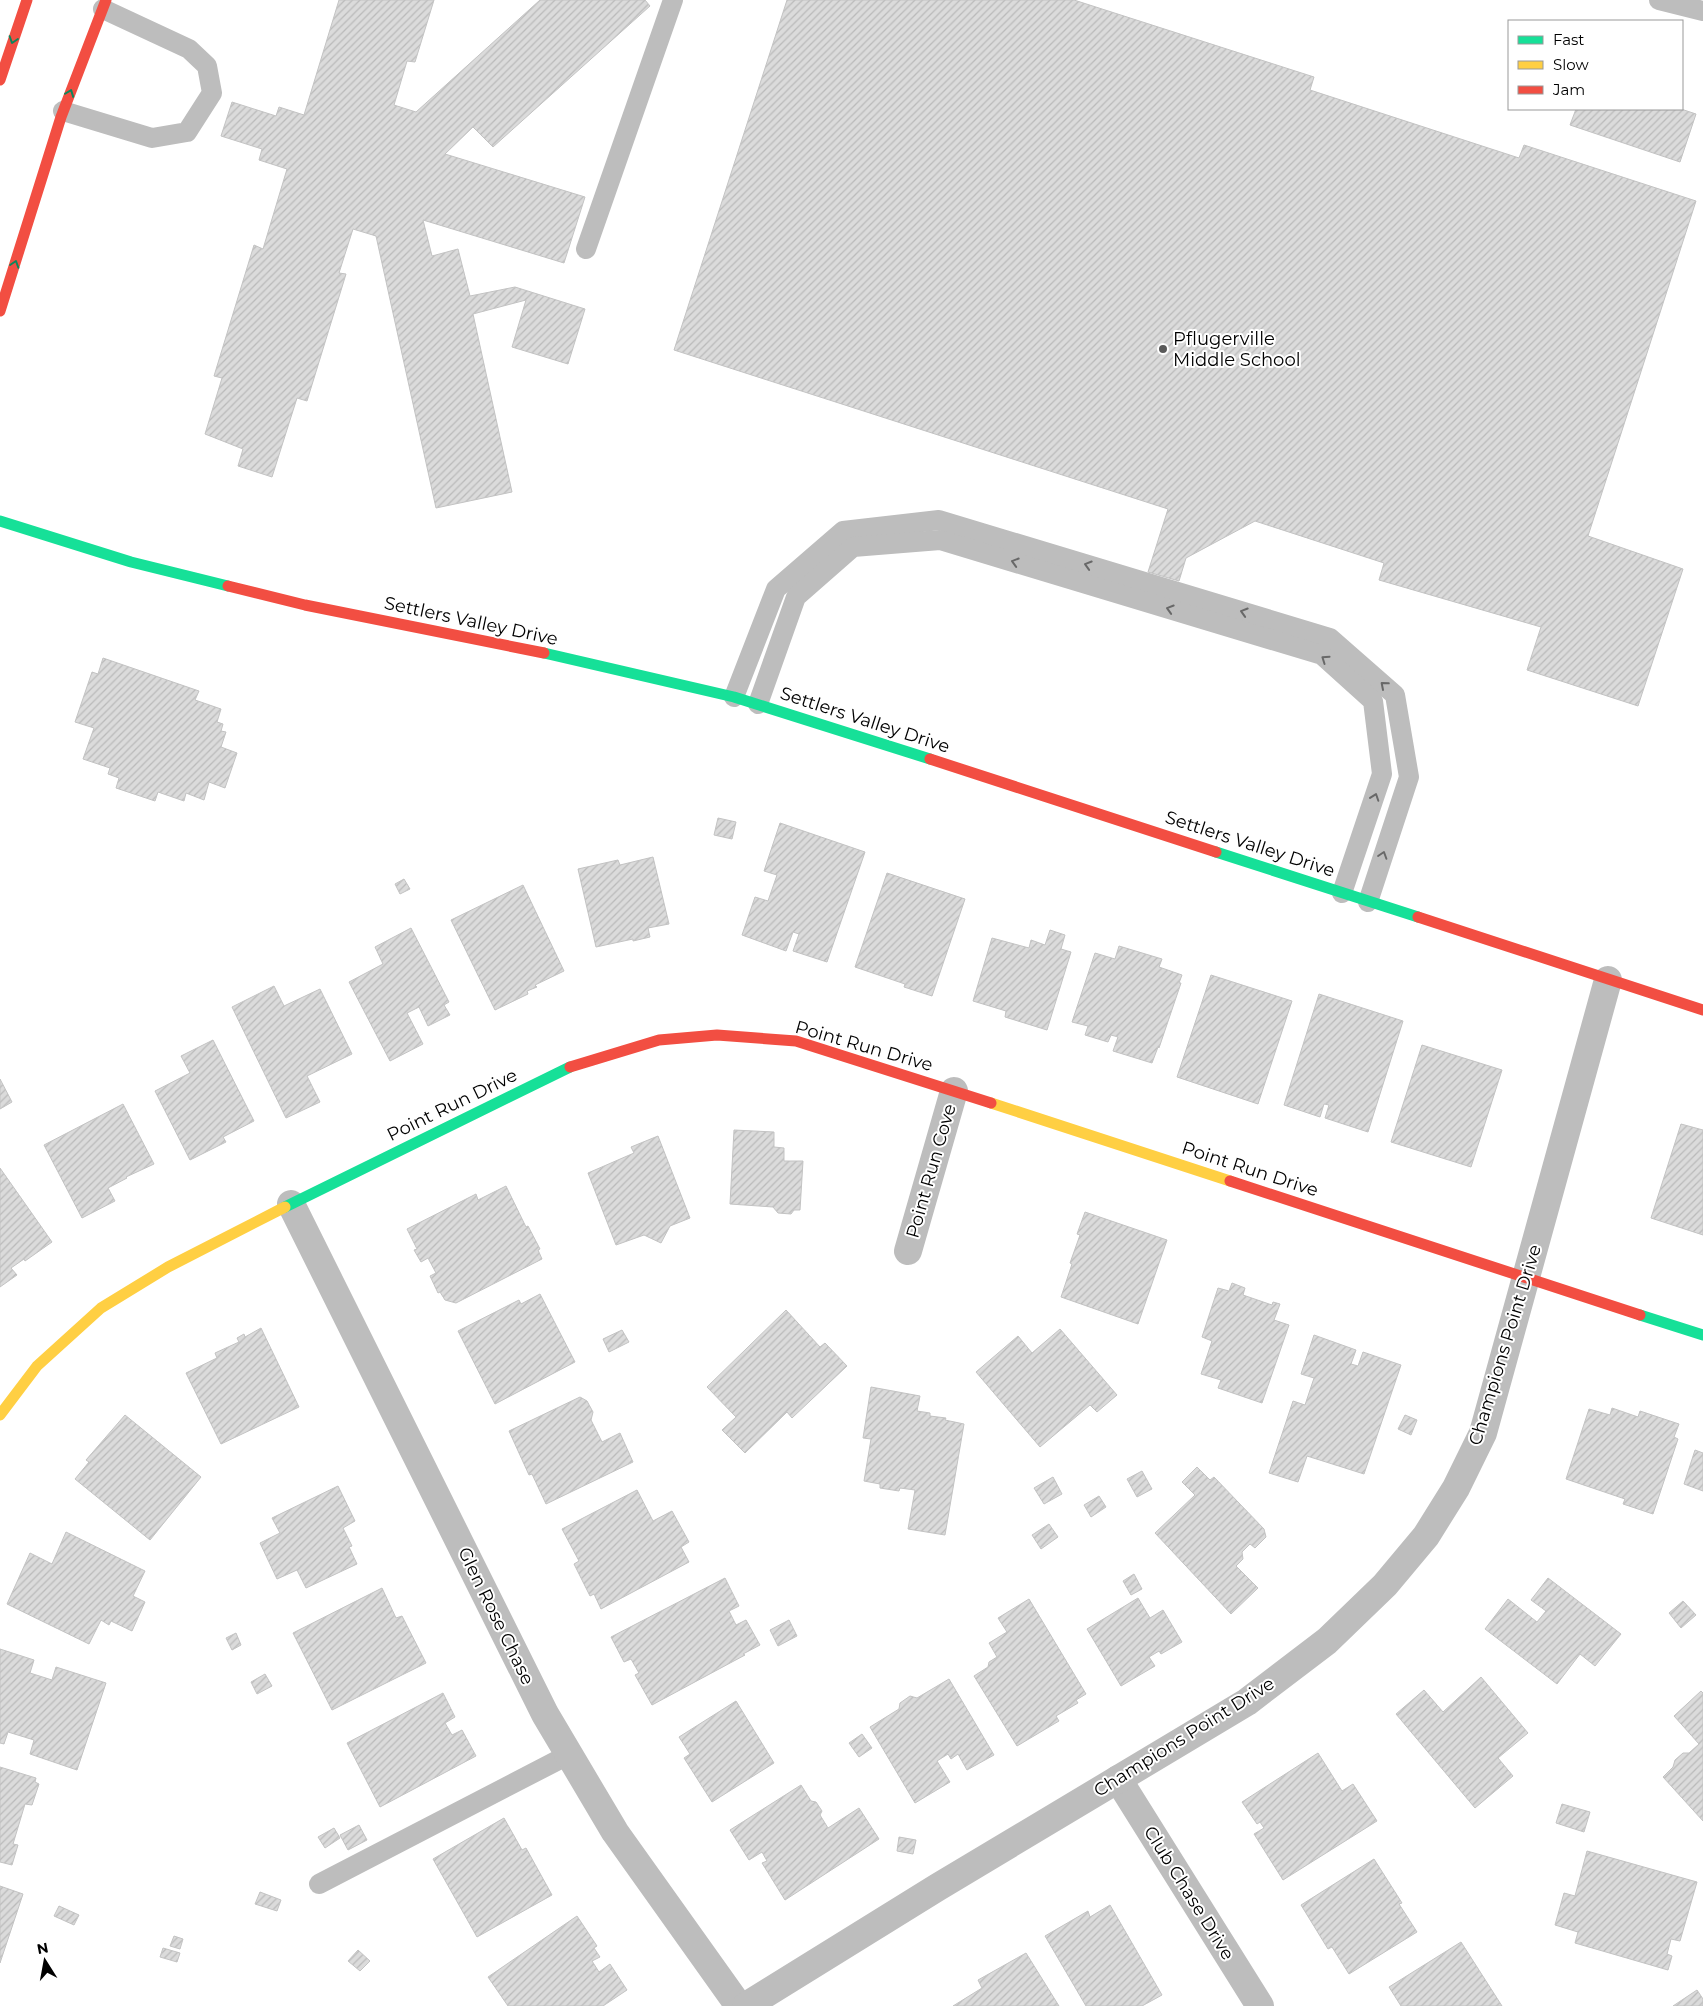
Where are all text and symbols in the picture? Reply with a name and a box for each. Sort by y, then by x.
legend [1508,20,1683,110]
text: Fast [1553,30,1584,49]
one-way arrow [8,35,18,44]
text: Slow [1553,55,1589,74]
text: Jam [1552,80,1585,99]
one-way arrow [64,89,74,98]
one-way arrow [9,261,19,269]
place label: Pflugerville Middle School [1173,328,1301,371]
marker: Pflugerville Middle School [1157,343,1169,355]
one-way arrow [1011,558,1019,568]
one-way arrow [1084,560,1093,570]
street label: Settlers Valley Drive [382,592,560,650]
one-way arrow [1167,605,1175,615]
one-way arrow [1240,607,1248,617]
one-way arrow [1321,656,1331,665]
street label: Settlers Valley Drive [777,682,953,758]
one-way arrow [1381,682,1390,691]
one-way arrow [1369,793,1379,802]
street label: Settlers Valley Drive [1162,806,1338,882]
one-way arrow [1378,852,1388,860]
street label: Point Run Drive [793,1016,935,1076]
street label: Point Run Drive [383,1064,521,1146]
street label: Point Run Cove [901,1101,961,1241]
street label: Point Run Drive [1179,1137,1321,1201]
street label: Champions Point Drive [1464,1242,1546,1448]
street label: Glen Rose Chase [453,1544,539,1689]
street label: Champions Point Drive [1090,1672,1278,1802]
street label: Club Chase Drive [1139,1822,1239,1964]
north arrow [20,1936,70,1986]
text: N [35,1938,50,1958]

